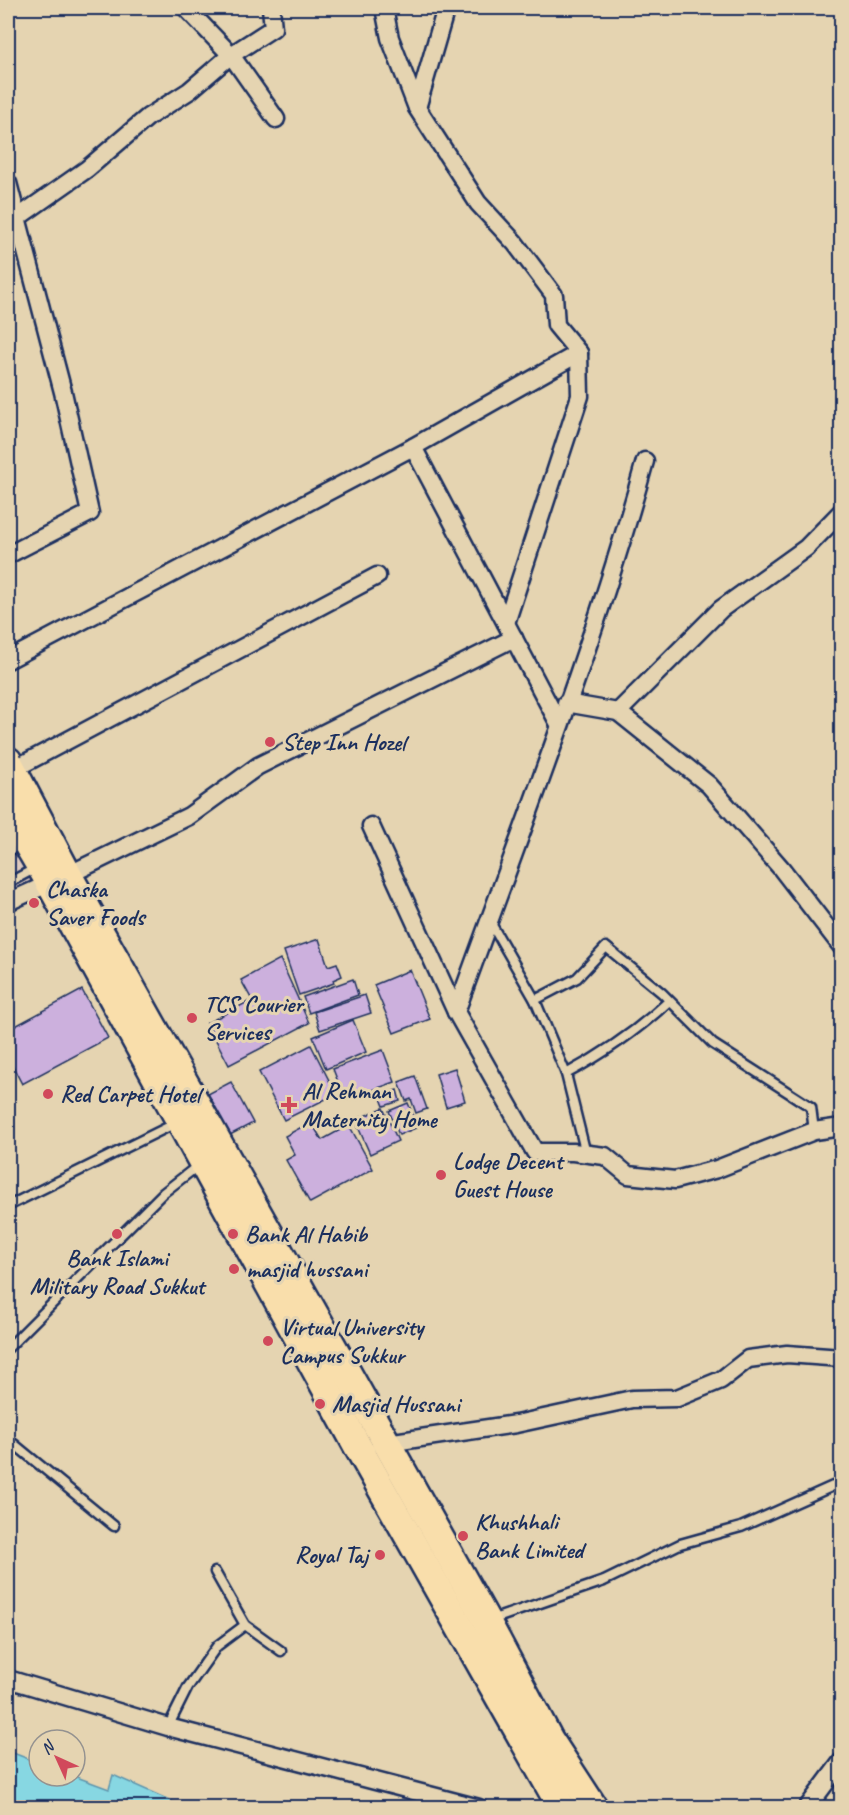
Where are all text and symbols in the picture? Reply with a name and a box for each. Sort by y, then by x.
place label: Step Inn Hozel [282,727,410,757]
marker: Step Inn Hozel [263,735,277,749]
place label: Chaska Saver Foods [46,874,147,932]
marker: Chaska Saver Foods [27,896,41,910]
place label: TCS Courier Services [204,989,305,1047]
marker: TCS Courier Services [185,1011,199,1025]
place label: Al Rehman Maternity Home [302,1076,439,1134]
place label: Red Carpet Hotel [60,1079,205,1109]
marker: Red Carpet Hotel [41,1087,55,1101]
marker: Al Rehman Maternity Home [280,1096,298,1114]
place label: Lodge Decent Guest House [453,1146,565,1204]
marker: Lodge Decent Guest House [434,1168,448,1182]
place label: Bank Al Habib [245,1219,368,1249]
marker: Bank Islami Military Road Sukkut [110,1227,124,1241]
marker: Bank Al Habib [226,1227,240,1241]
place label: Bank Islami Military Road Sukkut [30,1243,207,1301]
place label: masjid hussani [246,1254,371,1284]
marker: masjid hussani [227,1262,241,1276]
place label: Virtual University Campus Sukkur [280,1312,426,1370]
marker: Virtual University Campus Sukkur [261,1334,275,1348]
place label: Masjid Hussani [332,1389,463,1419]
marker: Masjid Hussani [313,1397,327,1411]
place label: Khushhali Bank Limited [475,1507,587,1565]
marker: Khushhali Bank Limited [456,1529,470,1543]
place label: Royal Taj [295,1540,371,1570]
marker: Royal Taj [373,1548,387,1562]
north arrow [27,1728,87,1788]
text: N [37,1735,60,1759]

